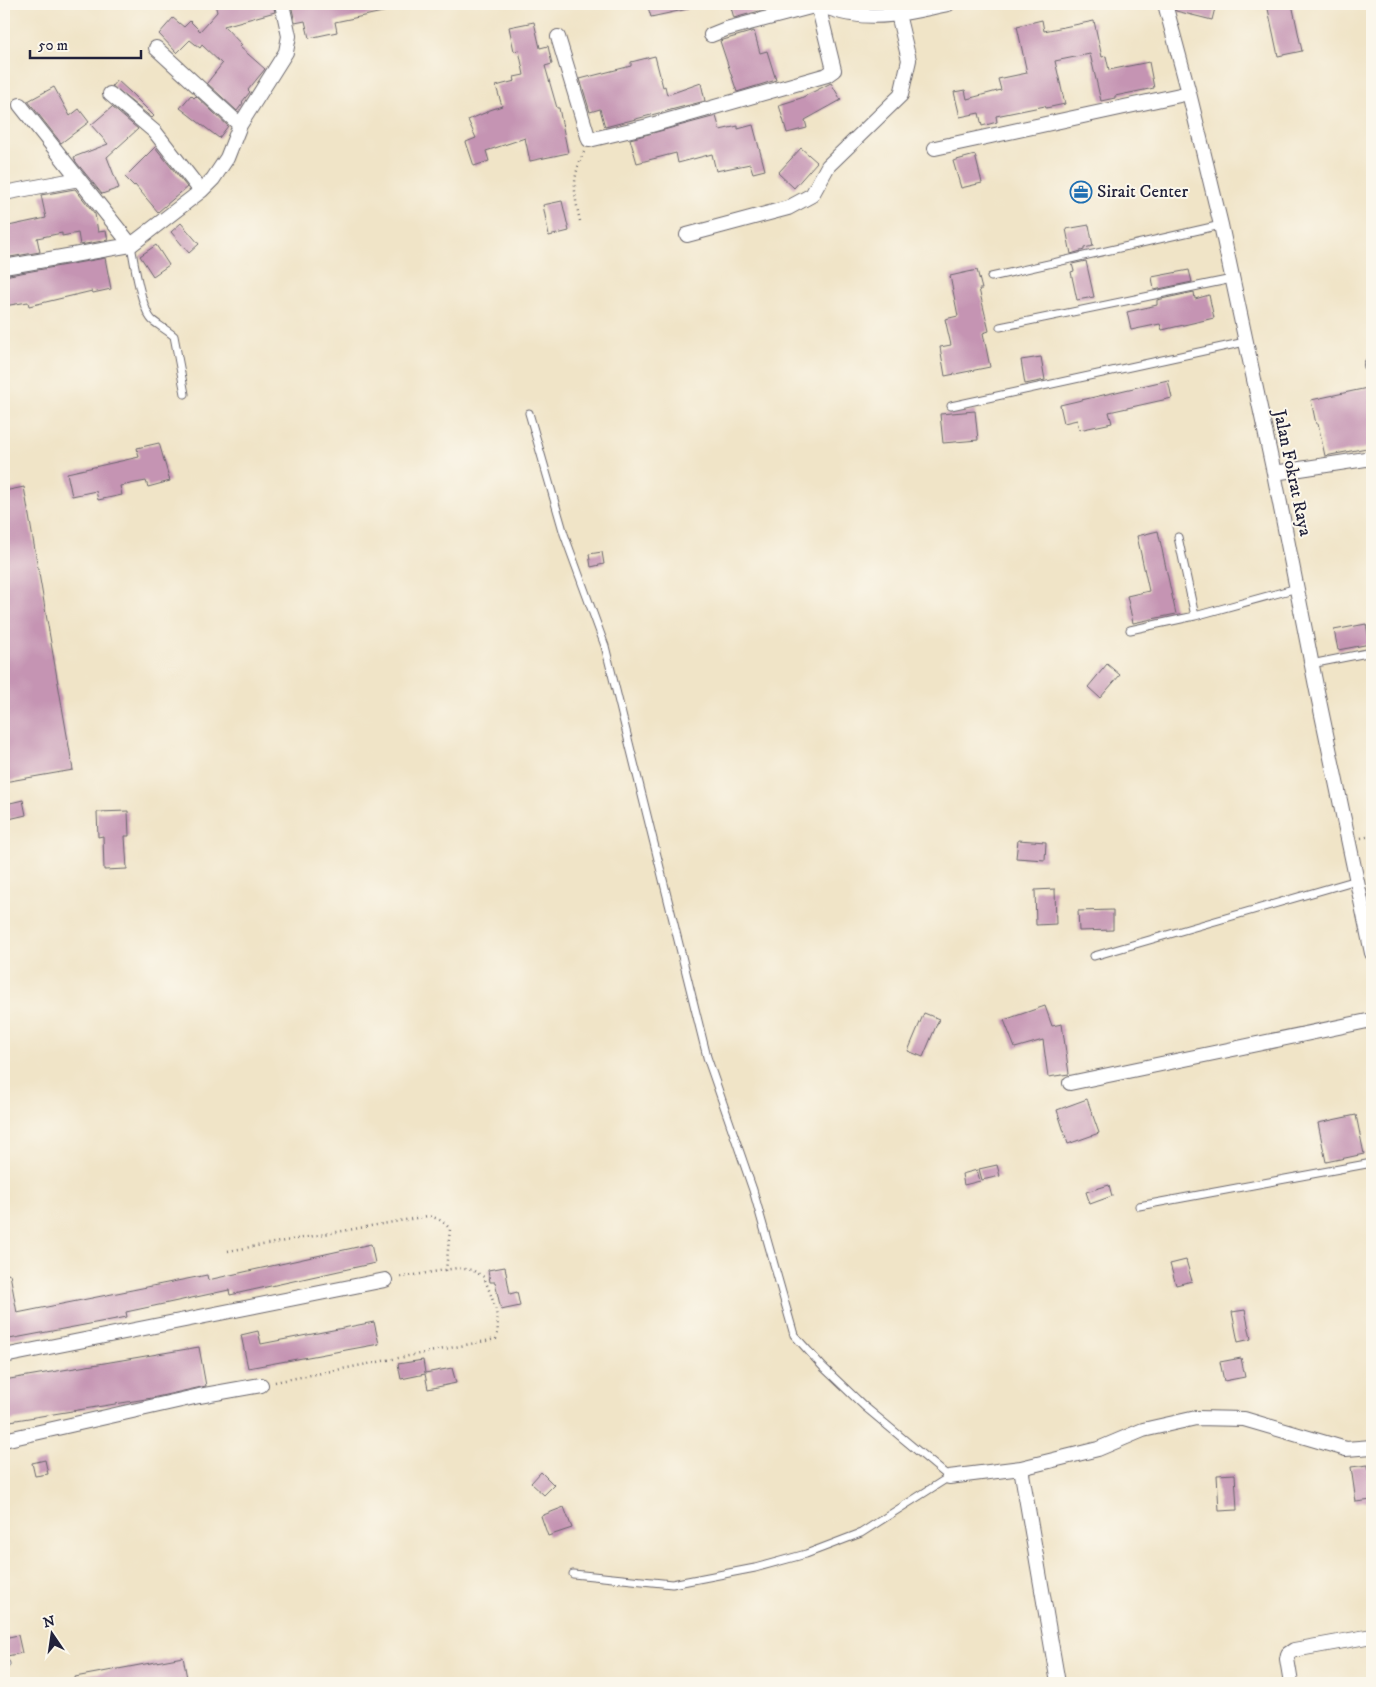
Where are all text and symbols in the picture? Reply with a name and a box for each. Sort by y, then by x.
scale bar [30,28,141,60]
text: 50 m [38,36,68,55]
office icon: Sirait Center [1069,180,1093,204]
place label: Sirait Center [1097,181,1189,203]
street label: Jalan Fokrat Raya [1267,406,1316,538]
north arrow [28,1610,78,1660]
text: N [42,1612,57,1632]

